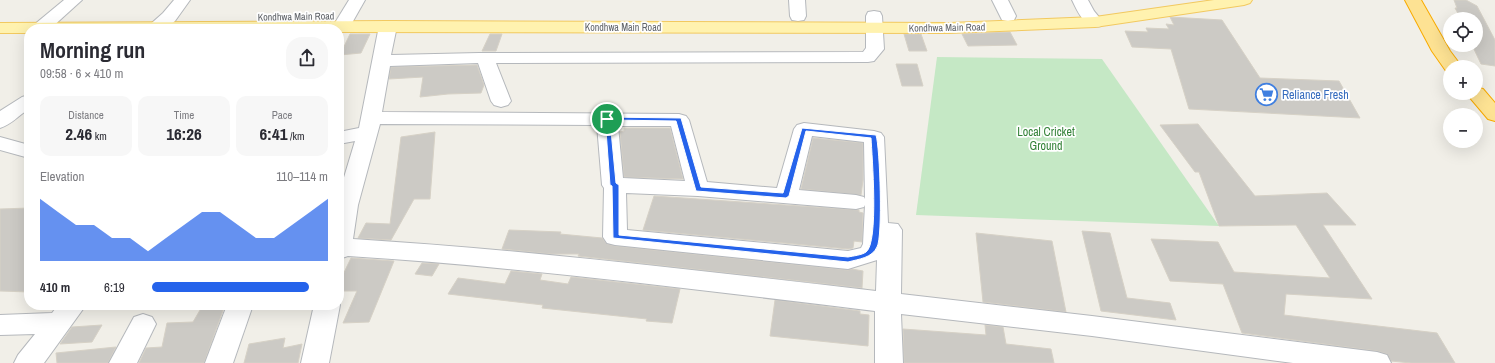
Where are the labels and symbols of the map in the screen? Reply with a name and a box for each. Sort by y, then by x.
street label: Kondhwa Main Road [258,9,334,24]
street label: Kondhwa Main Road [909,20,985,35]
street label: Kondhwa Main Road [585,21,661,34]
supermarket icon: Reliance Fresh [1253,82,1279,108]
place label: Reliance Fresh [1282,87,1349,103]
pin [590,102,624,136]
park label: Local Cricket Ground [1017,124,1075,154]

